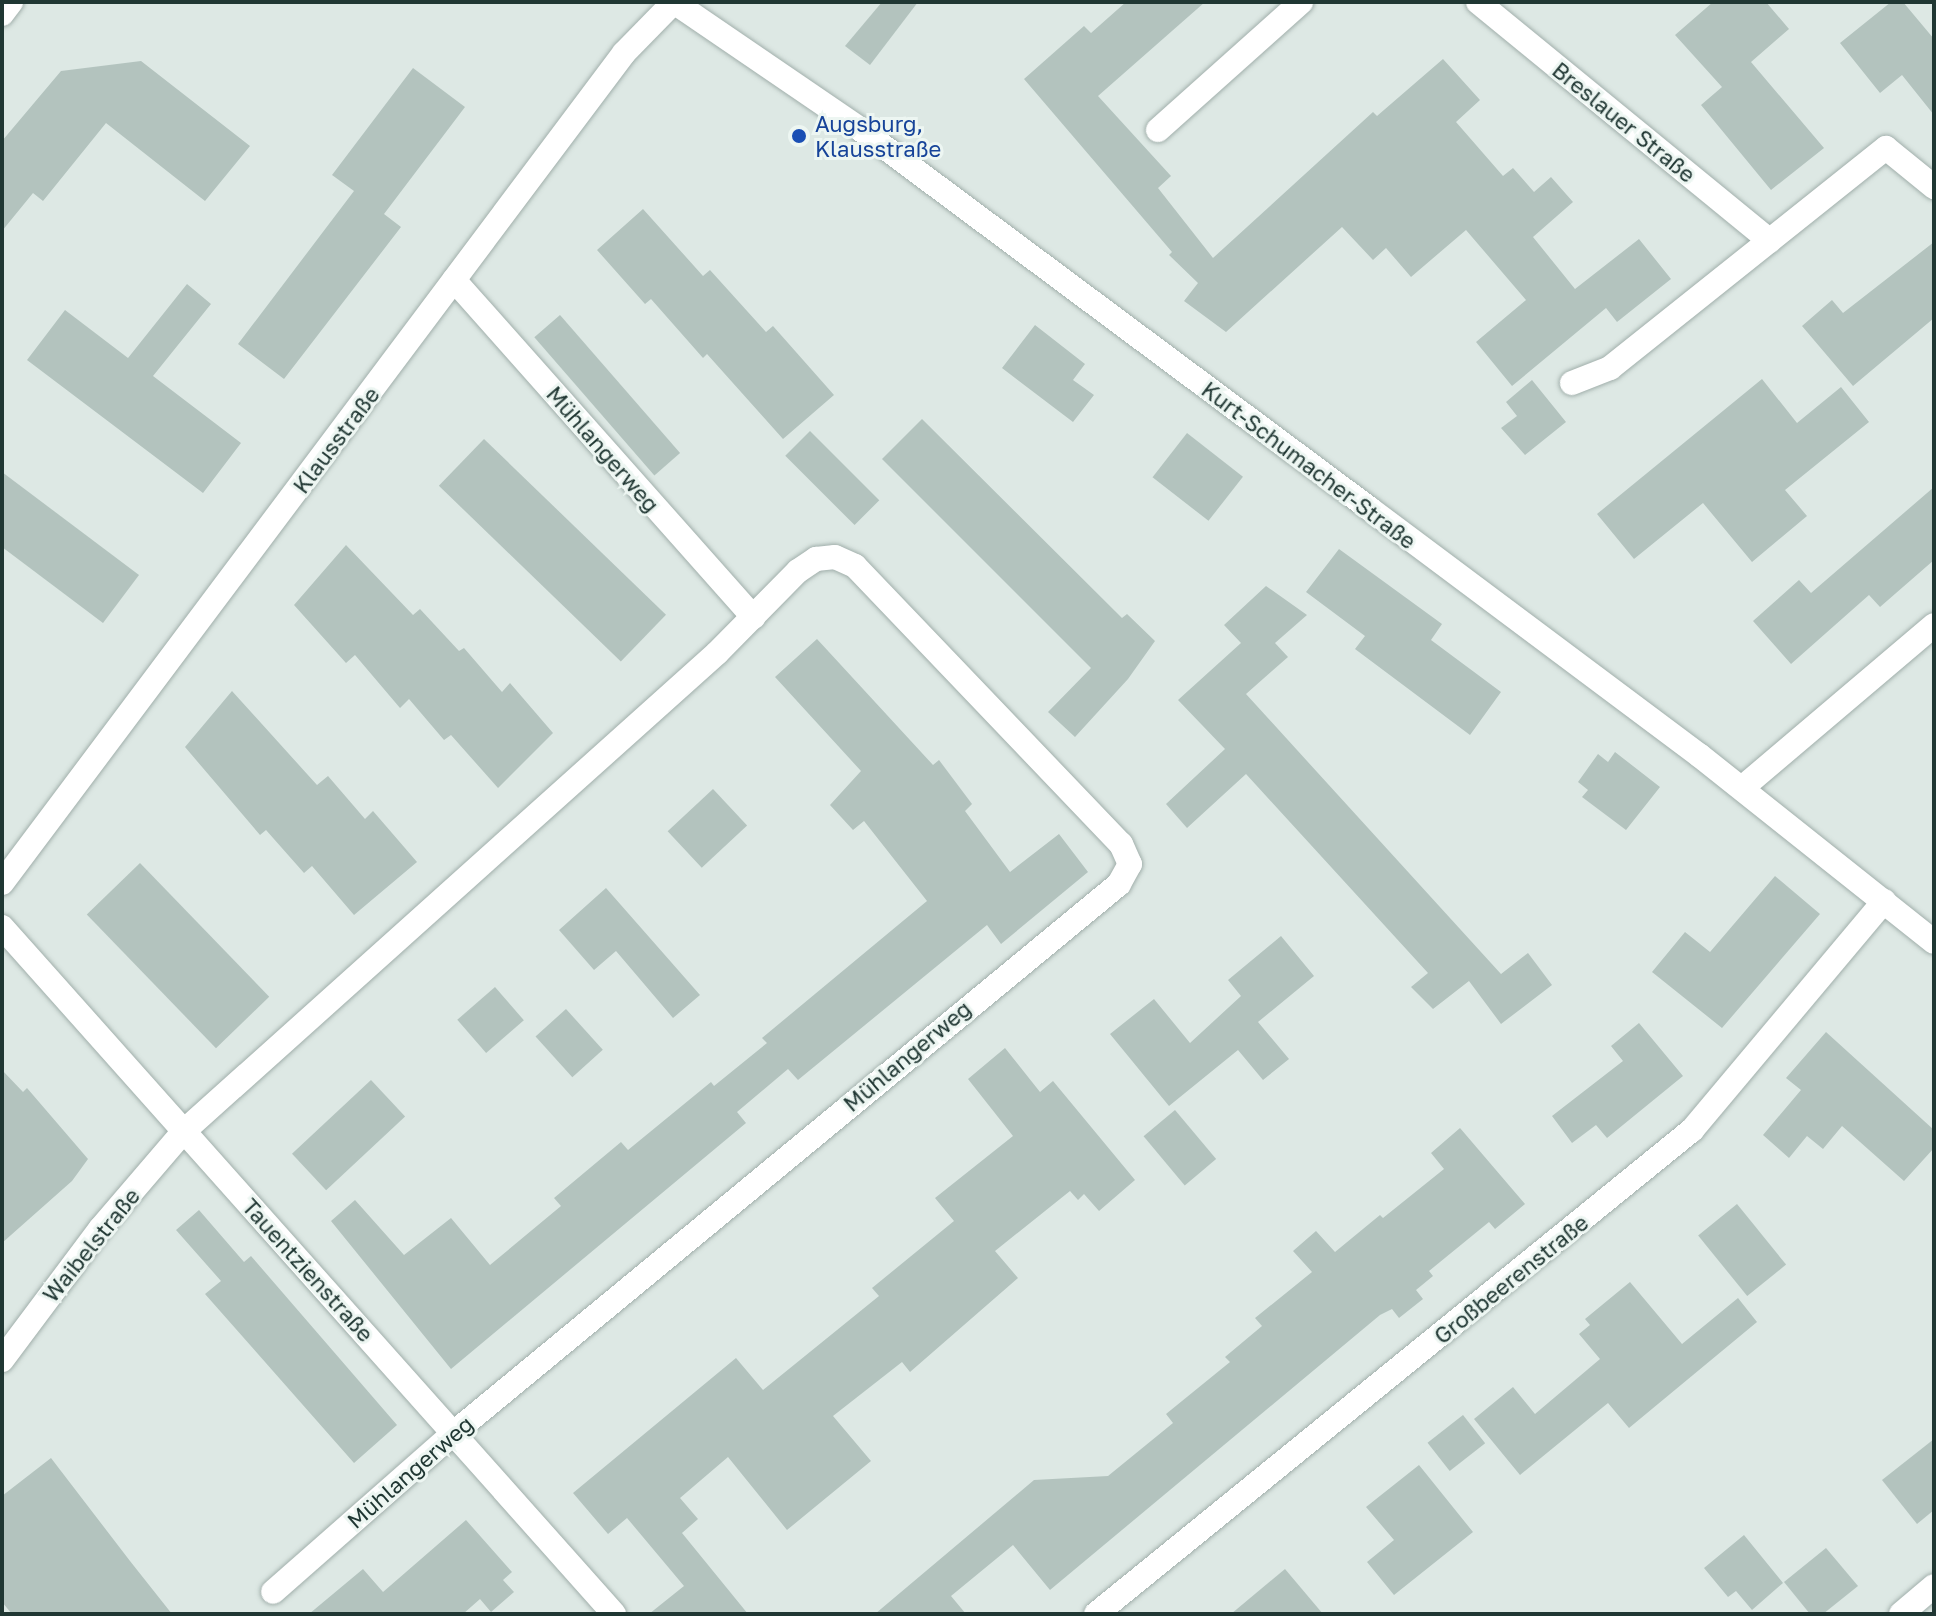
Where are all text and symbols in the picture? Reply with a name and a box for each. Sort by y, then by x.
street label: Breslauer Straße [1547,56,1701,188]
place label: Augsburg, Klausstraße [815,110,941,162]
marker: Augsburg, Klausstraße [790,127,808,145]
street label: Kurt-Schumacher-Straße [1197,376,1421,554]
street label: Mühlangerweg [541,381,665,517]
street label: Klausstraße [287,382,385,498]
street label: Mühlangerweg [838,995,976,1117]
street label: Waibelstraße [37,1183,145,1307]
street label: Tauentzienstraße [237,1193,379,1347]
street label: Großbeerenstraße [1429,1209,1593,1349]
street label: Mühlangerweg [342,1410,478,1534]

